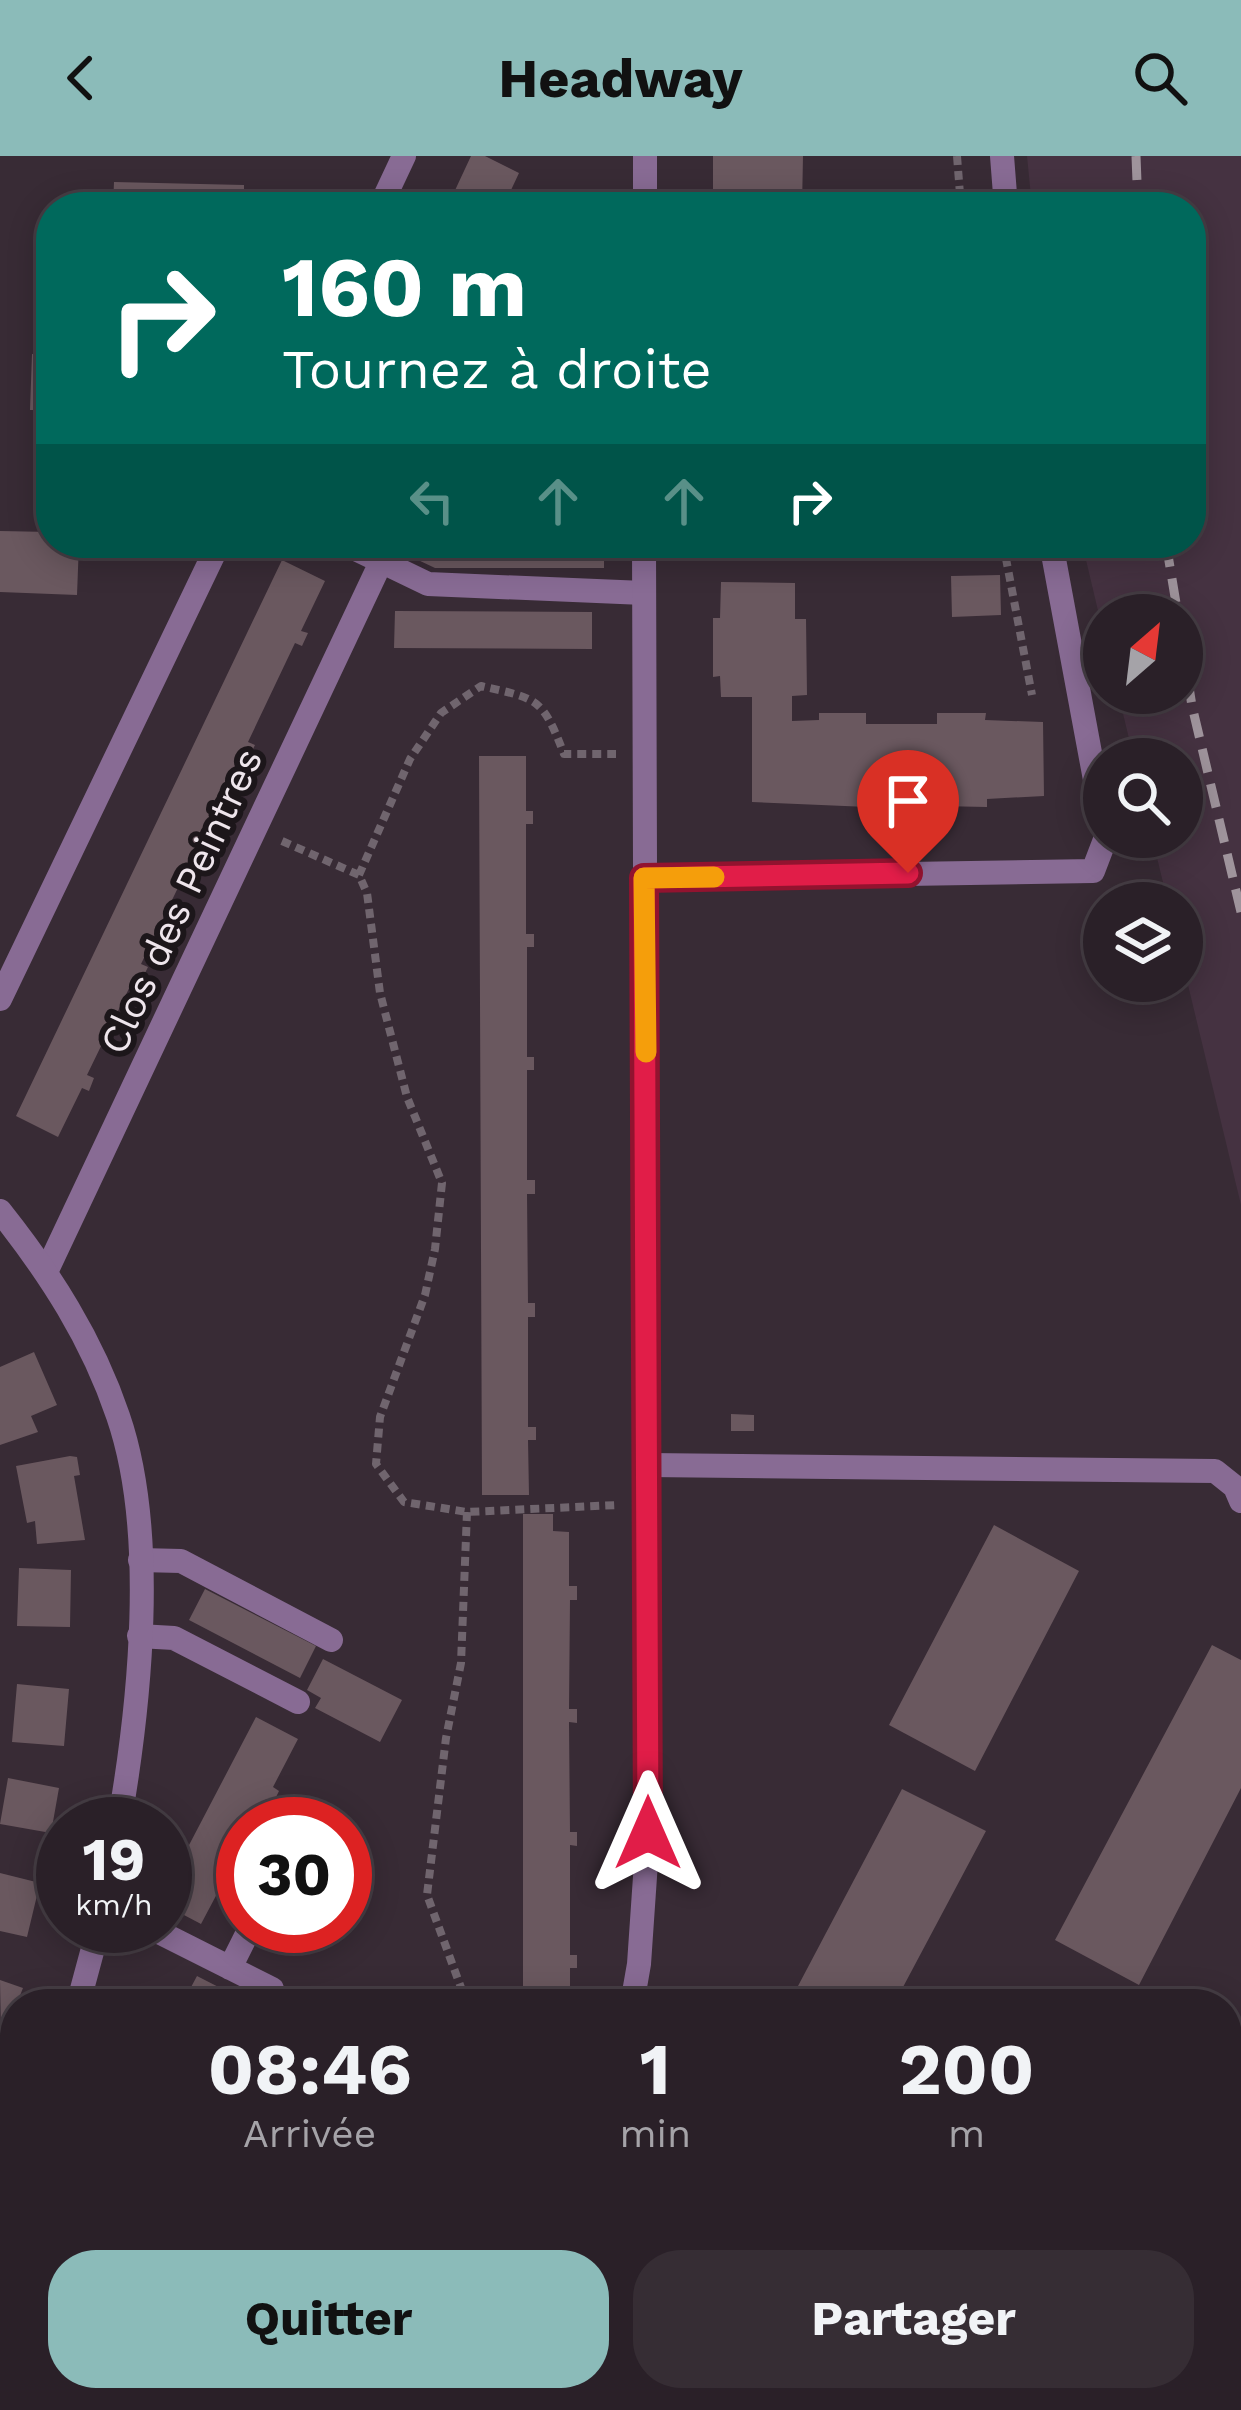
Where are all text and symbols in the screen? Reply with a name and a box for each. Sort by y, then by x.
icon: back [48,45,114,111]
icon: search [1127,45,1193,111]
text: Headway [498,47,743,110]
text: 160 m [282,238,527,336]
icon: right [84,240,240,396]
text: Tournez à droite [282,338,712,401]
icon: left [399,468,465,534]
icon: ahead [525,468,591,534]
icon: ahead [651,468,717,534]
icon: right [777,468,843,534]
north arrow [1083,594,1203,714]
map controls [1083,594,1203,1002]
button: search [1083,738,1203,858]
street label: Clos des Peintres [91,741,271,1061]
pin [857,750,959,873]
icon: arrive [875,768,941,834]
button: layers [1083,882,1203,1002]
position arrow [585,1770,711,1896]
speed limit sign: 30 [216,1797,372,1953]
text: 19 [83,1824,145,1895]
text: km/h [75,1887,153,1922]
text: 08:46 [208,2027,412,2111]
text: 1 [640,2027,671,2111]
text: 200 [899,2027,1034,2111]
text: Arrivée [243,2111,376,2156]
text: min [619,2111,691,2156]
text: m [948,2111,985,2156]
button: Quitter [48,2250,609,2388]
button: Partager [633,2250,1194,2388]

